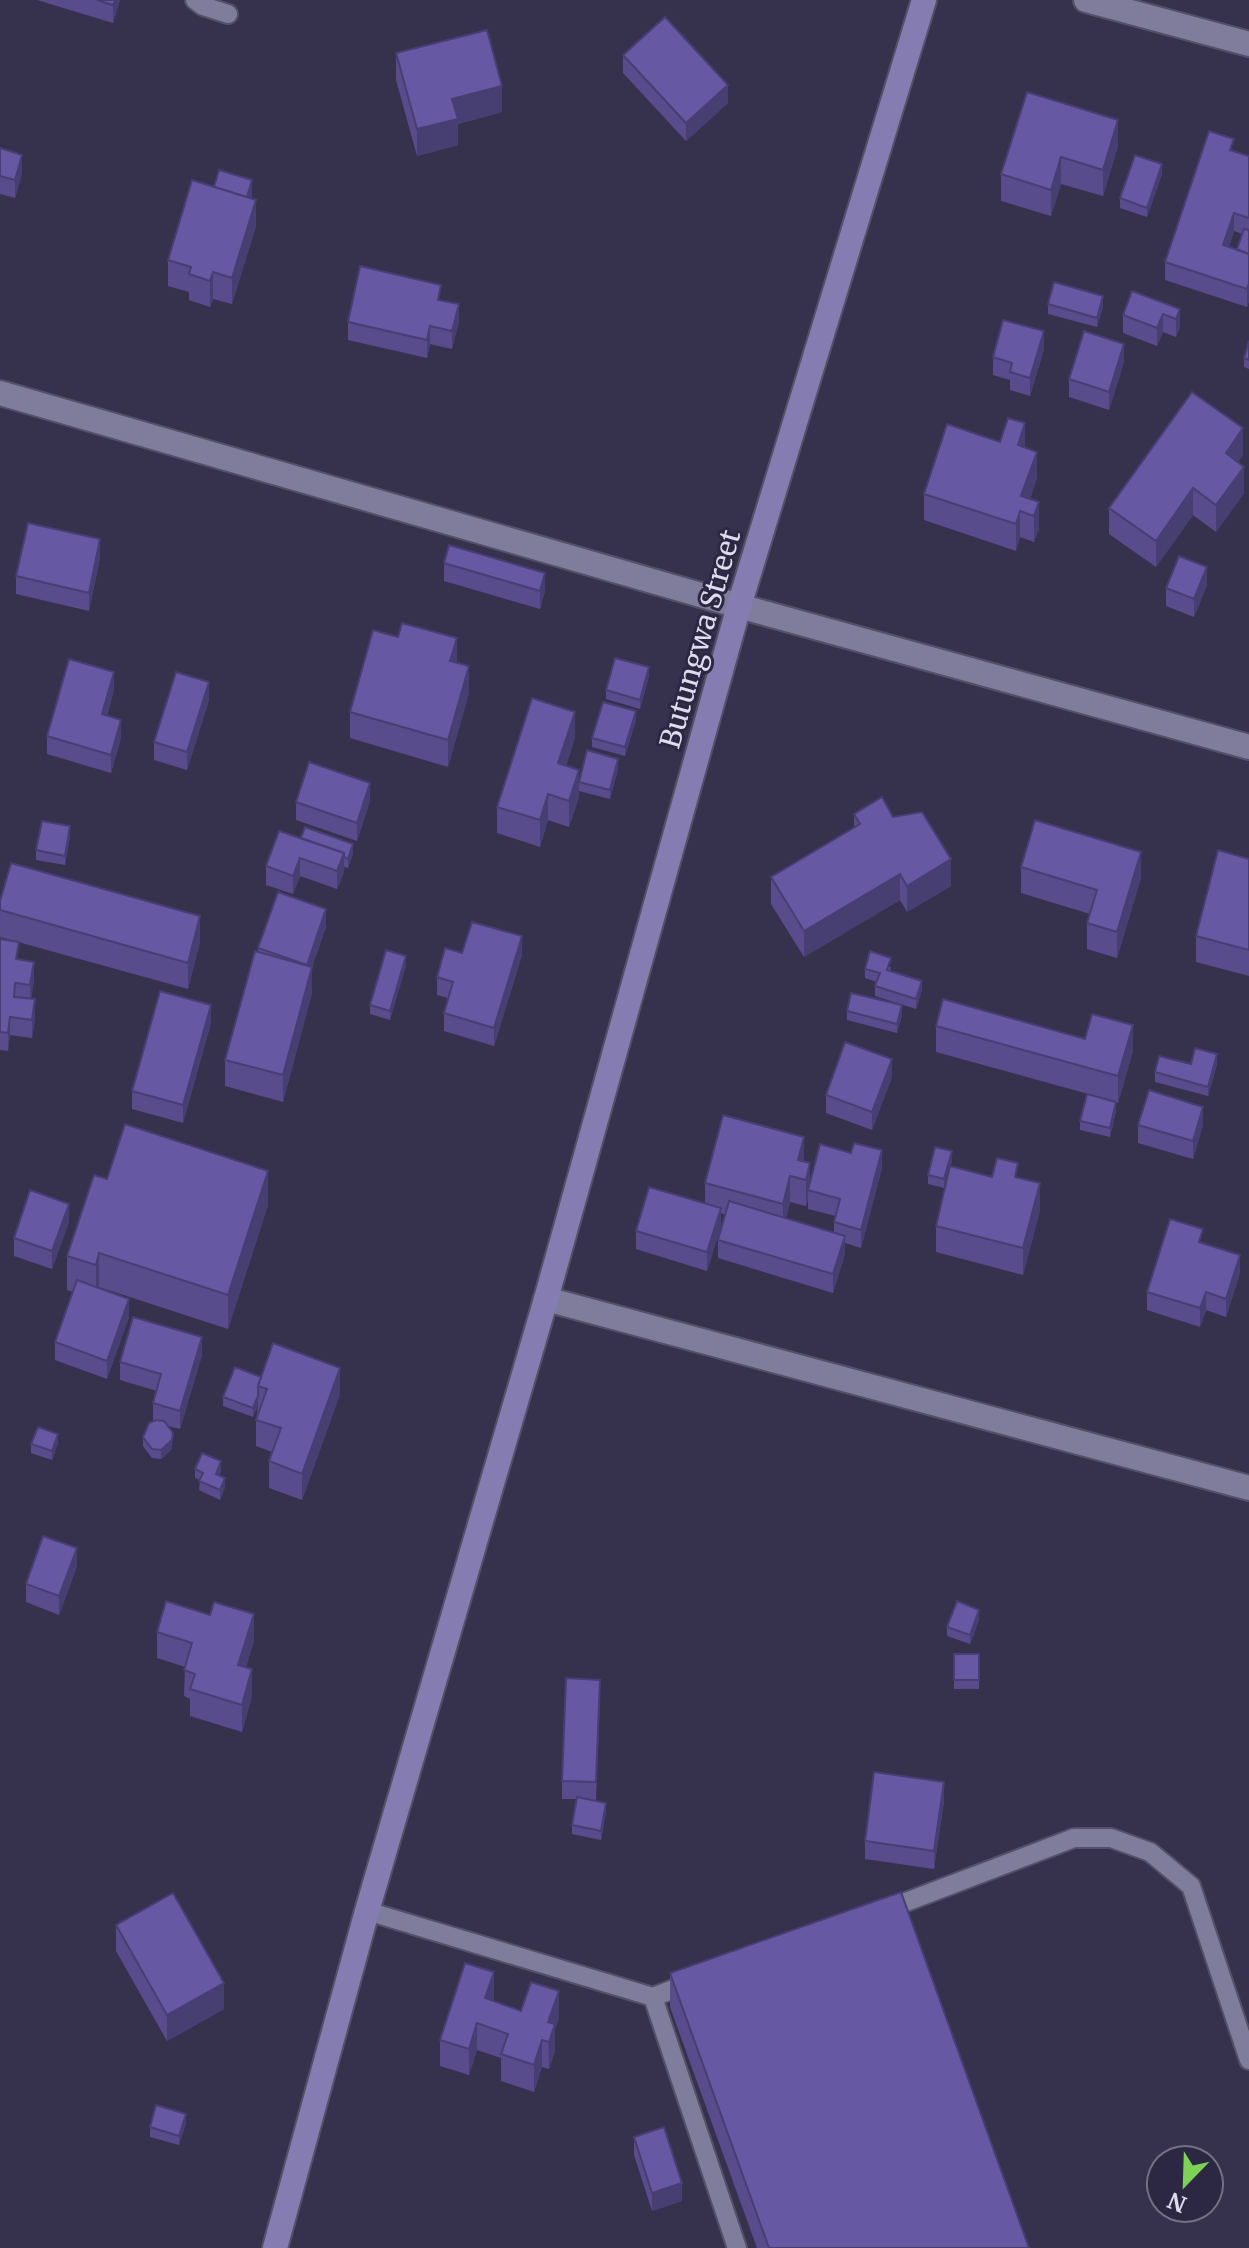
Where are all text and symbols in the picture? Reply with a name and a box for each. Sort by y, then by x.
street label: Butungwa Street [652,525,748,752]
north arrow [1145,2144,1225,2224]
text: N [1163,2186,1191,2219]

